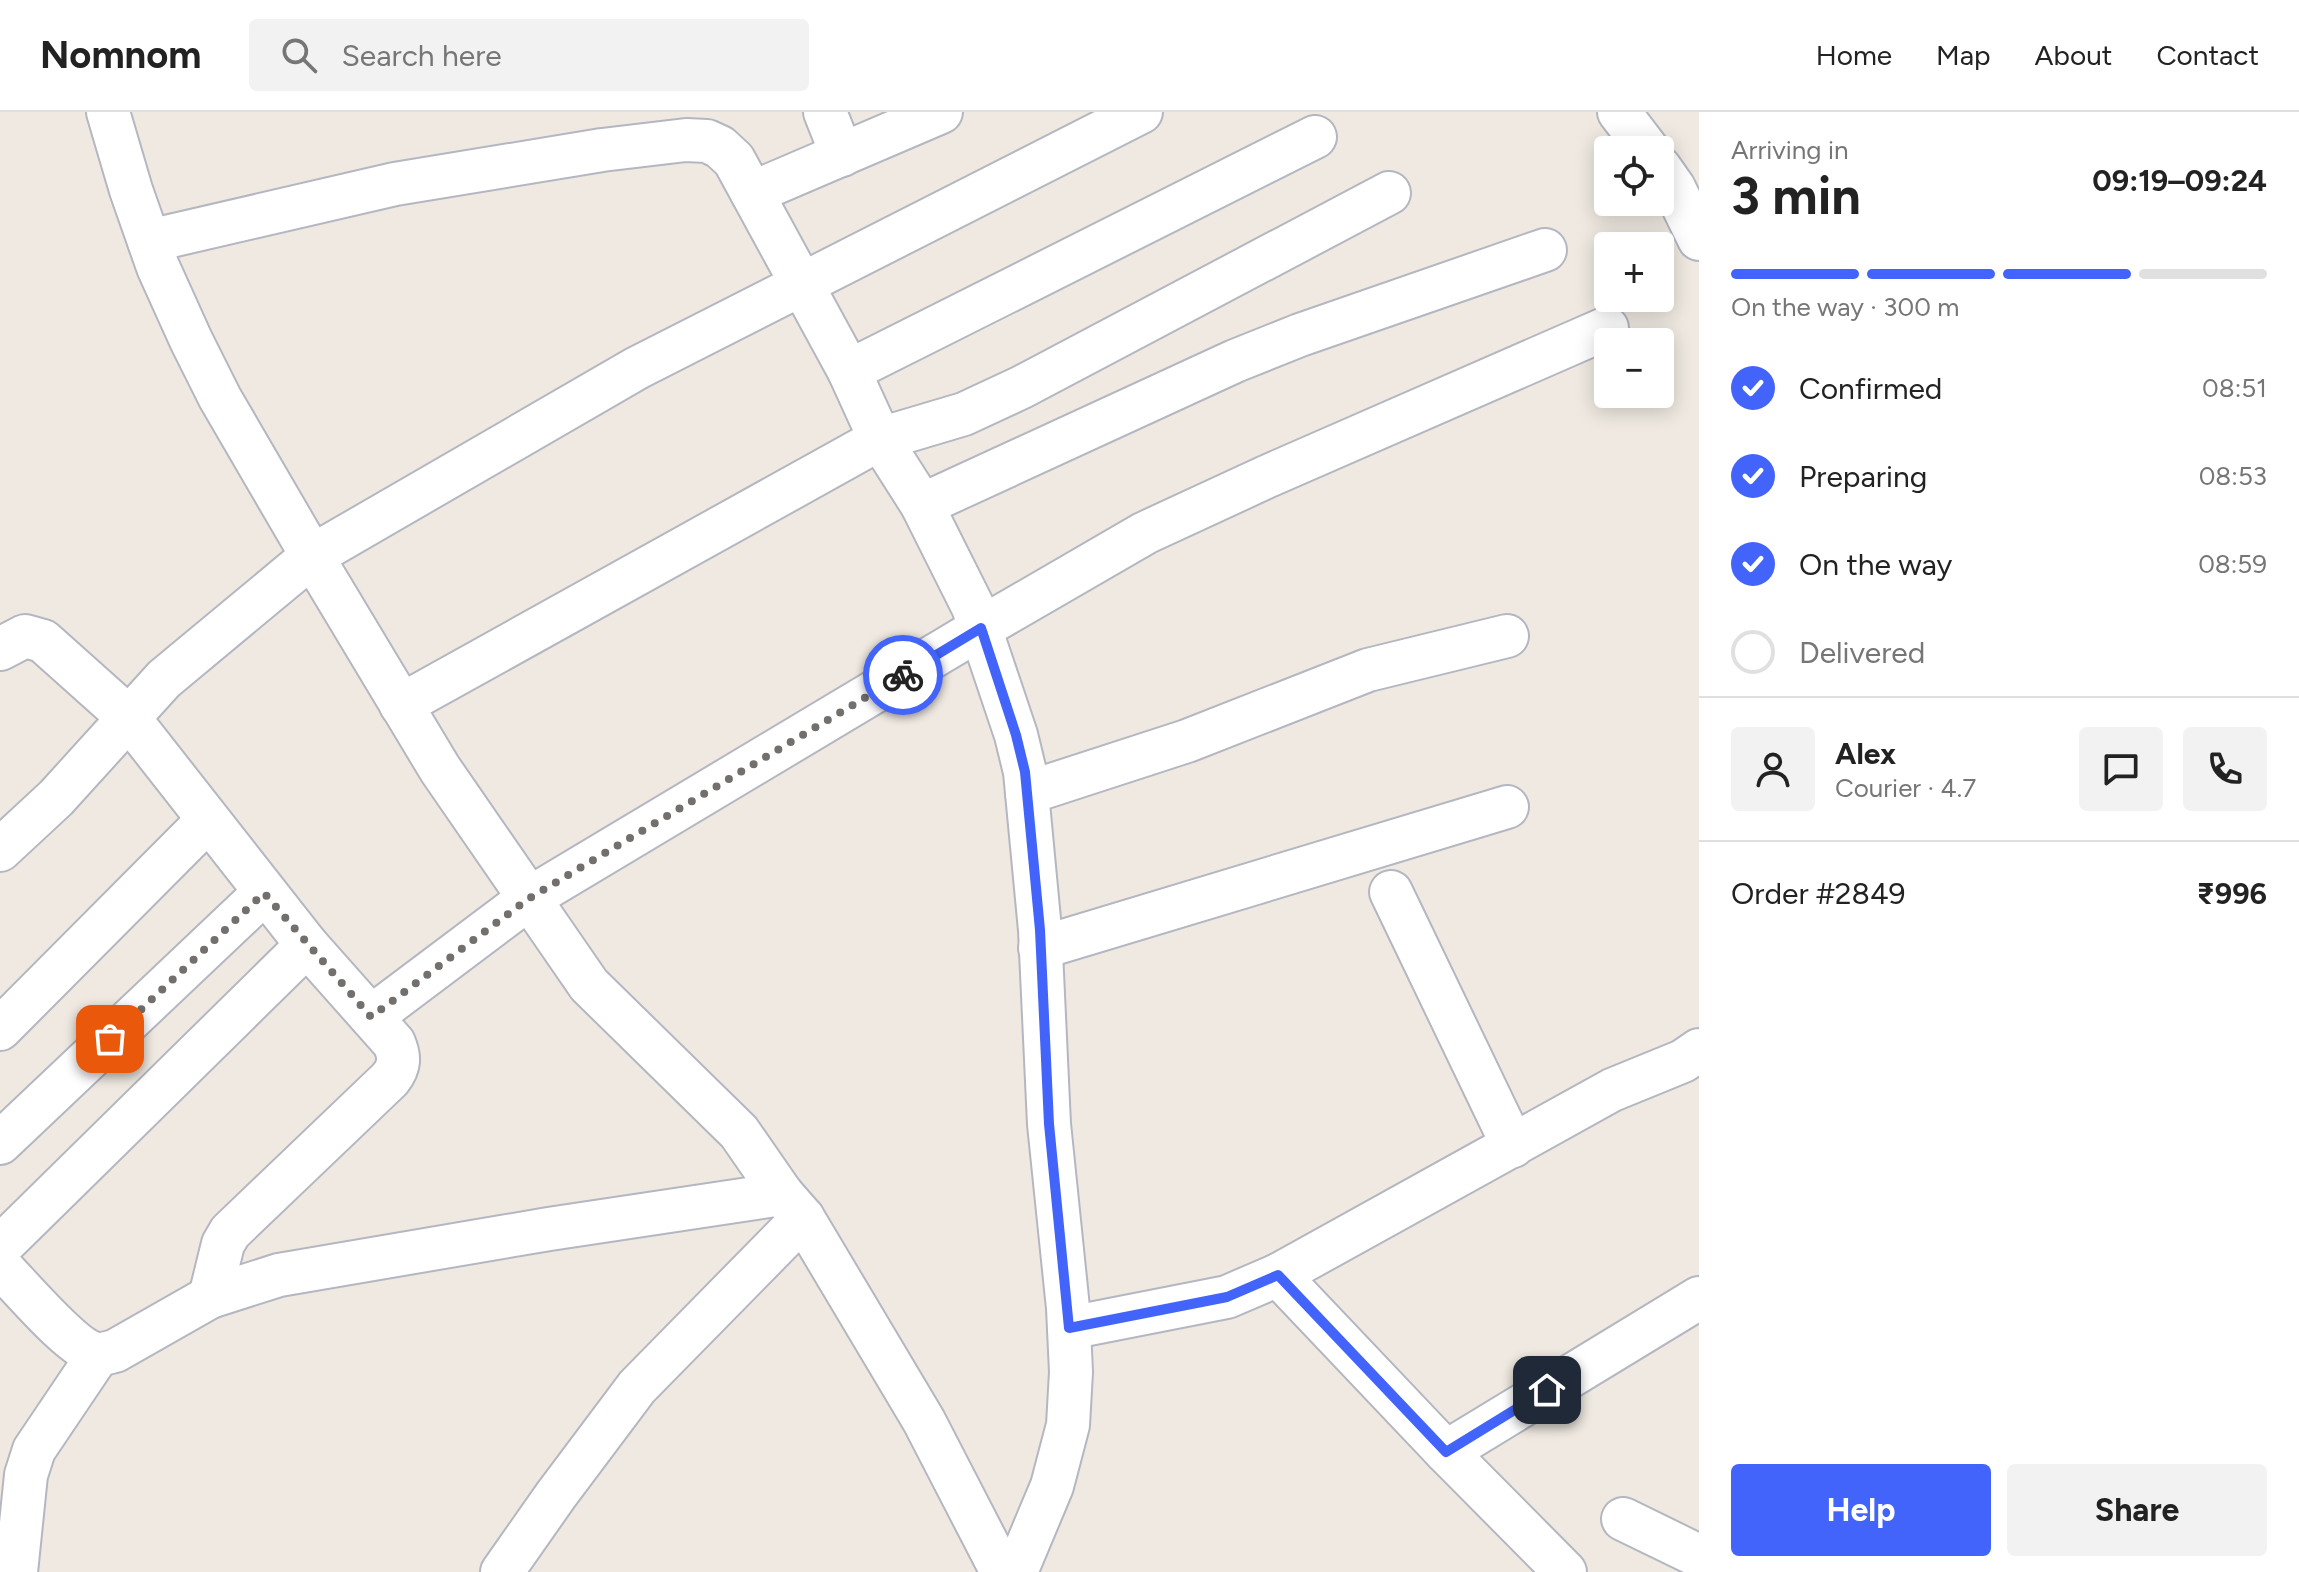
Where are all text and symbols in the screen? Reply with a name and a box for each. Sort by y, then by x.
search box [249,19,809,91]
text: Nomnom [40,32,201,78]
icon: search [277,33,321,77]
text: Search here [341,37,502,74]
text: Home [1816,38,1892,72]
text: Map [1936,38,1991,72]
text: About [2035,38,2112,72]
text: Contact [2156,38,2259,72]
text: Arriving in [1731,134,1849,166]
map controls [1594,136,1674,408]
button: locate [1594,136,1674,216]
text: 09:19–09:24 [2092,162,2267,199]
text: 3 min [1731,165,1861,227]
button: + [1594,232,1674,312]
text: On the way · 300 m [1731,291,1959,323]
button: − [1594,328,1674,408]
icon: check [1731,366,1775,410]
text: Confirmed [1799,370,1942,407]
text: 08:51 [2202,372,2267,404]
icon: check [1731,454,1775,498]
text: Preparing [1799,458,1927,495]
text: 08:53 [2199,460,2267,492]
icon: check [1731,542,1775,586]
text: On the way [1799,546,1952,583]
text: 08:59 [2198,548,2267,580]
text: Delivered [1799,634,1925,671]
courier [863,635,943,715]
icon: bike [881,653,925,697]
button: person [1731,727,1815,811]
button: chat [2079,727,2163,811]
button: phone [2183,727,2267,811]
text: Alex [1835,735,1896,772]
text: Courier · 4.7 [1835,772,1976,804]
text: Order #2849 [1731,875,1906,912]
text: ₹996 [2197,875,2267,912]
pin [76,1005,144,1073]
icon: bag [88,1017,132,1061]
pin [1513,1356,1581,1424]
icon: home [1525,1368,1569,1412]
button: Help [1731,1464,1991,1556]
button: Share [2007,1464,2267,1556]

